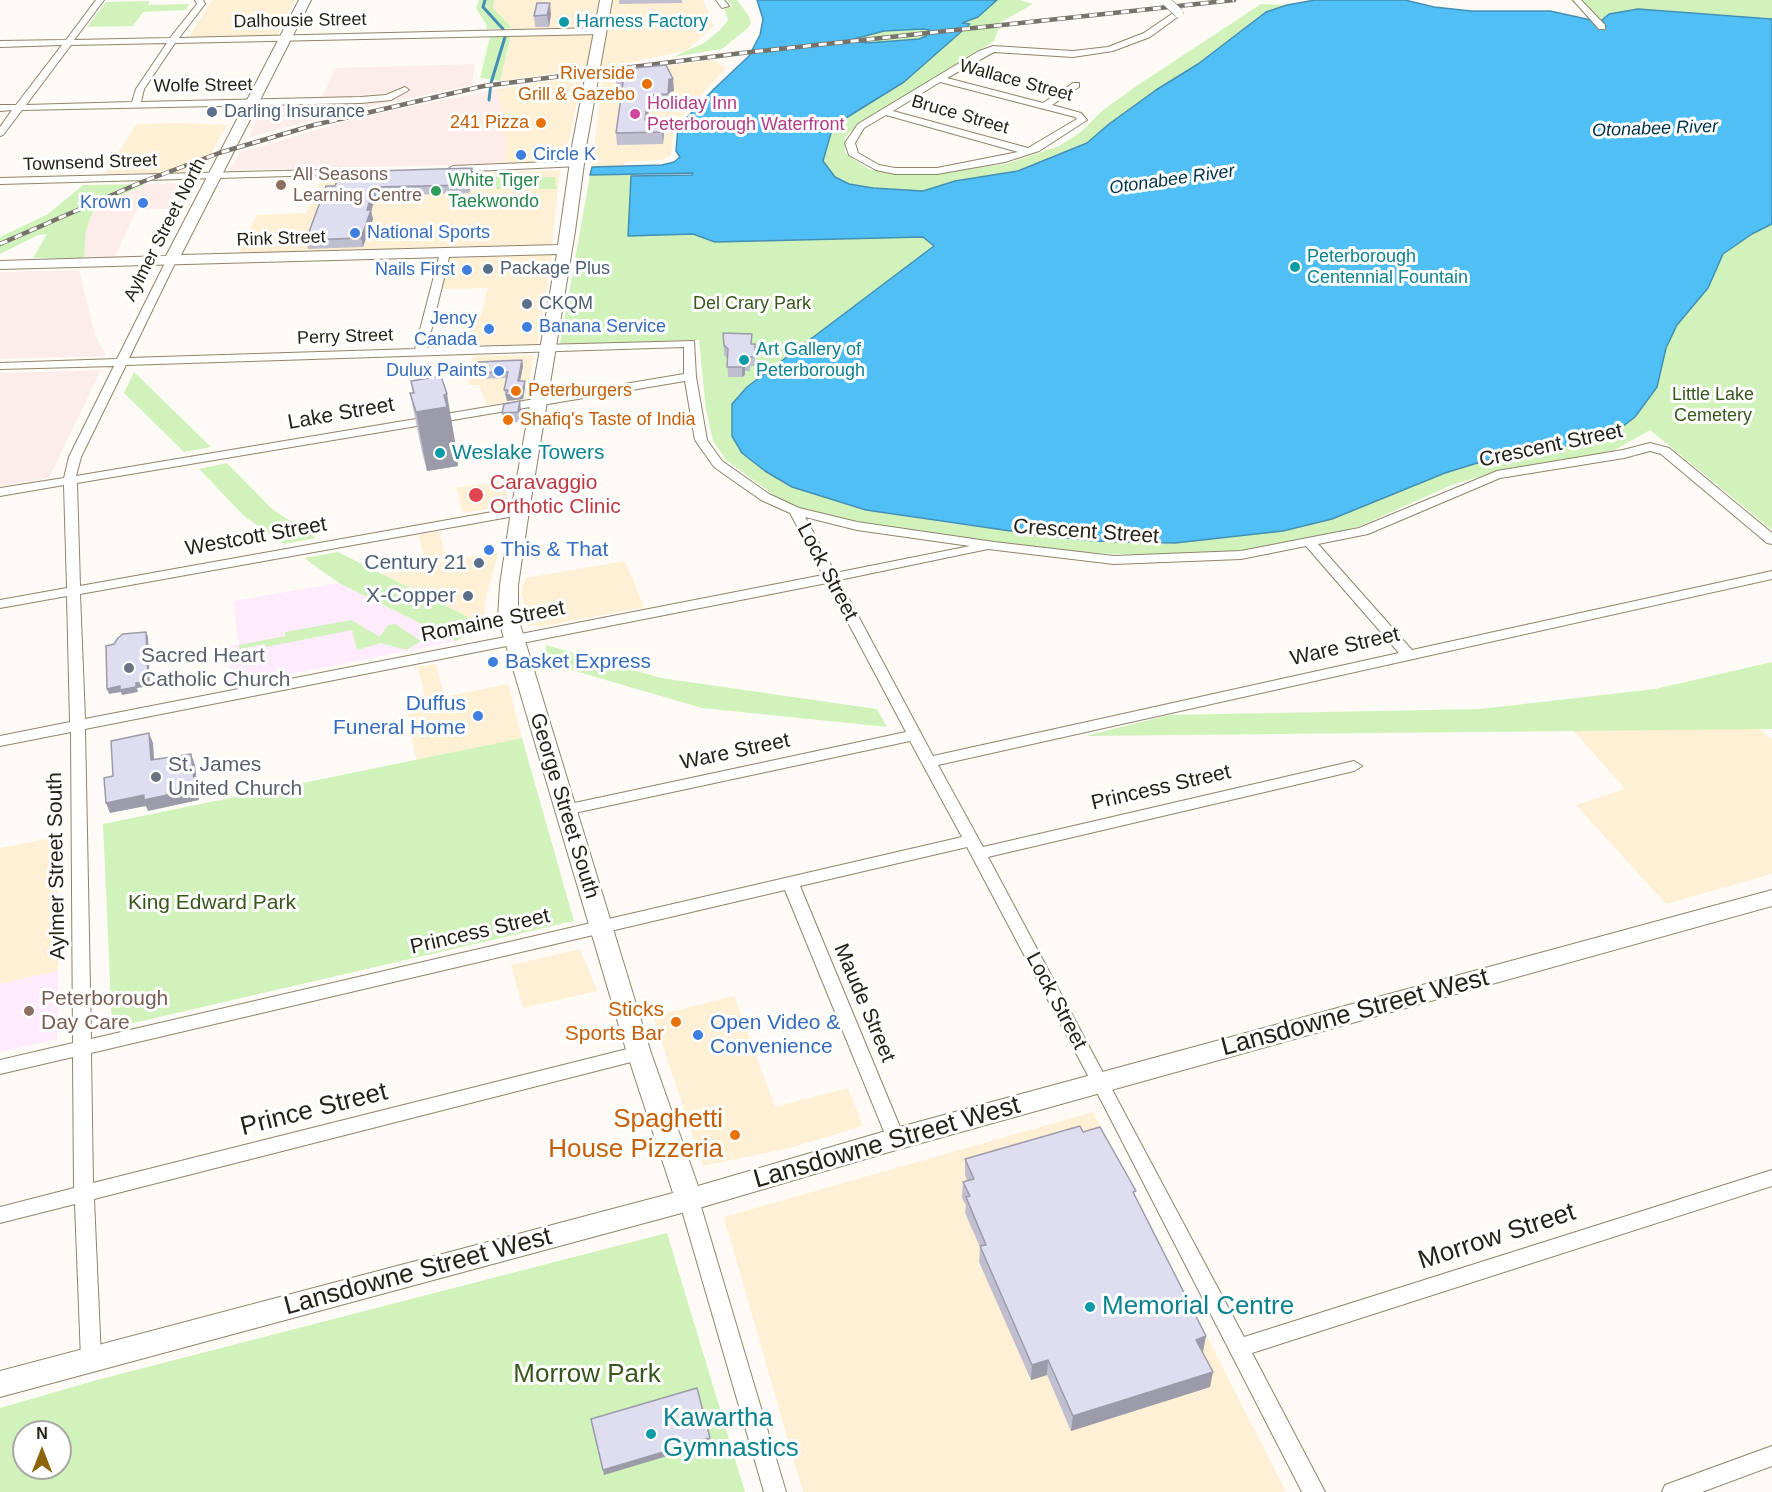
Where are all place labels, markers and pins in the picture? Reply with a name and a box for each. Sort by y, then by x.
place label: Harness Factory [576,11,708,33]
marker: Harness Factory [557,15,571,29]
place label: Riverside Grill & Gazebo [518,63,635,106]
marker: Riverside Grill & Gazebo [640,77,654,91]
place label: Holiday Inn Peterborough Waterfront [647,93,844,136]
place label: Darling Insurance [224,101,365,123]
marker: Darling Insurance [205,105,219,119]
marker: Holiday Inn Peterborough Waterfront [628,107,642,121]
place label: 241 Pizza [450,112,529,134]
marker: 241 Pizza [534,116,548,130]
place label: Circle K [533,144,596,166]
marker: Circle K [514,148,528,162]
place label: All Seasons Learning Centre [293,164,422,207]
place label: White Tiger Taekwondo [448,170,539,213]
marker: All Seasons Learning Centre [274,178,288,192]
marker: White Tiger Taekwondo [429,184,443,198]
place label: Krown [80,192,131,214]
marker: Krown [136,196,150,210]
place label: National Sports [367,222,490,244]
marker: National Sports [348,226,362,240]
place label: Peterborough Centennial Fountain [1307,246,1468,288]
place label: Package Plus [500,258,610,280]
place label: Nails First [375,259,455,281]
marker: Peterborough Centennial Fountain [1288,260,1302,274]
marker: Package Plus [481,262,495,276]
marker: Nails First [460,263,474,277]
place label: CKQM [539,293,593,315]
marker: CKQM [520,297,534,311]
place label: Jency Canada [414,308,477,350]
place label: Banana Service [539,316,666,338]
marker: Banana Service [520,320,534,334]
marker: Jency Canada [482,322,496,336]
place label: Art Gallery of Peterborough [756,339,865,382]
marker: Art Gallery of Peterborough [737,353,751,367]
place label: Dulux Paints [386,360,487,382]
marker: Dulux Paints [492,364,506,378]
place label: Peterburgers [528,380,632,402]
marker: Peterburgers [509,384,523,398]
place label: Shafiq's Taste of India [520,409,696,431]
marker: Shafiq's Taste of India [501,413,515,427]
place label: Weslake Towers [452,440,604,466]
marker: Weslake Towers [433,446,447,460]
place label: Caravaggio Orthotic Clinic [490,470,621,520]
marker: Caravaggio Orthotic Clinic [467,486,485,504]
place label: This & That [501,537,608,563]
marker: This & That [482,543,496,557]
place label: Century 21 [364,550,467,576]
marker: Century 21 [472,556,486,570]
place label: X-Copper [366,583,456,609]
marker: X-Copper [461,589,475,603]
place label: Sacred Heart Catholic Church [141,643,290,693]
place label: Basket Express [505,649,651,675]
marker: Basket Express [486,655,500,669]
marker: Sacred Heart Catholic Church [122,661,136,675]
place label: Duffus Funeral Home [333,691,466,741]
marker: Duffus Funeral Home [471,709,485,723]
place label: St. James United Church [168,752,302,802]
marker: St. James United Church [149,770,163,784]
place label: Peterborough Day Care [41,986,168,1036]
place label: Sticks Sports Bar [565,997,664,1047]
marker: Peterborough Day Care [22,1004,36,1018]
place label: Open Video & Convenience [710,1010,840,1060]
marker: Sticks Sports Bar [669,1015,683,1029]
marker: Open Video & Convenience [691,1028,705,1042]
place label: Spaghetti House Pizzeria [548,1104,723,1166]
marker: Spaghetti House Pizzeria [728,1128,742,1142]
place label: Memorial Centre [1102,1291,1294,1323]
marker: Memorial Centre [1083,1300,1097,1314]
place label: Kawartha Gymnastics [663,1403,799,1464]
marker: Kawartha Gymnastics [644,1427,658,1441]

